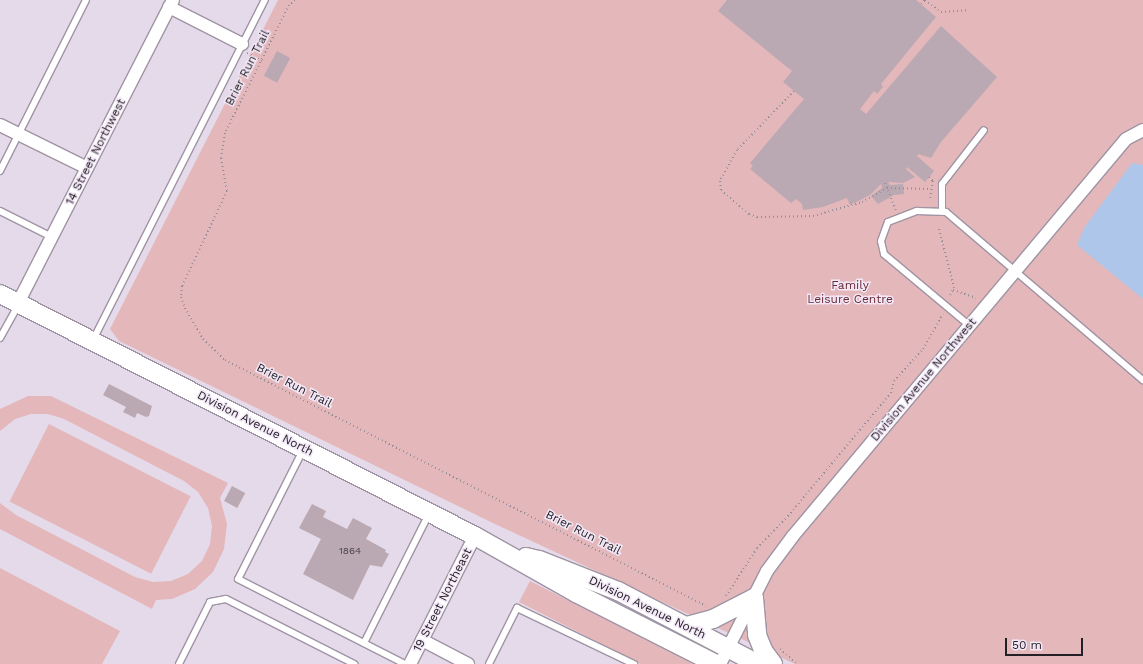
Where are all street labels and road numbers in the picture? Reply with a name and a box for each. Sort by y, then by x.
street label: Brier Run Trail [223,28,273,108]
street label: 14 Street Northwest [63,97,129,207]
street label: Division Avenue Northwest [868,315,980,445]
street label: Brier Run Trail [254,361,334,411]
street label: Division Avenue North [194,388,316,460]
street label: Brier Run Trail [543,508,623,558]
street label: 19 Street Northeast [411,546,475,654]
street label: Division Avenue North [586,573,708,643]

